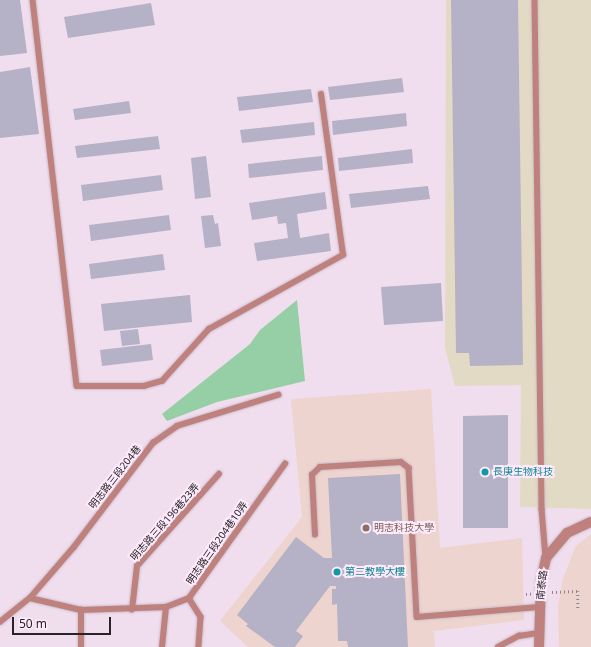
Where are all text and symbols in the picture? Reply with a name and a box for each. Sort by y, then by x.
street label: 明志路三段204巷 [87,443,143,511]
place label: 長庚生物科技 [493,466,553,478]
marker: 長庚生物科技 [480,467,490,477]
street label: 明志路三段196巷23弄 [128,481,202,563]
street label: 明志路三段204巷10弄 [184,499,250,587]
place label: 明志科技大學 [374,522,434,534]
marker: 明志科技大學 [361,523,371,533]
place label: 第二教學大樓 [345,566,405,578]
marker: 第二教學大樓 [332,567,342,577]
street label: 南泰路 [534,569,550,601]
scale bar [14,609,113,635]
text: 50 m [19,615,47,632]

